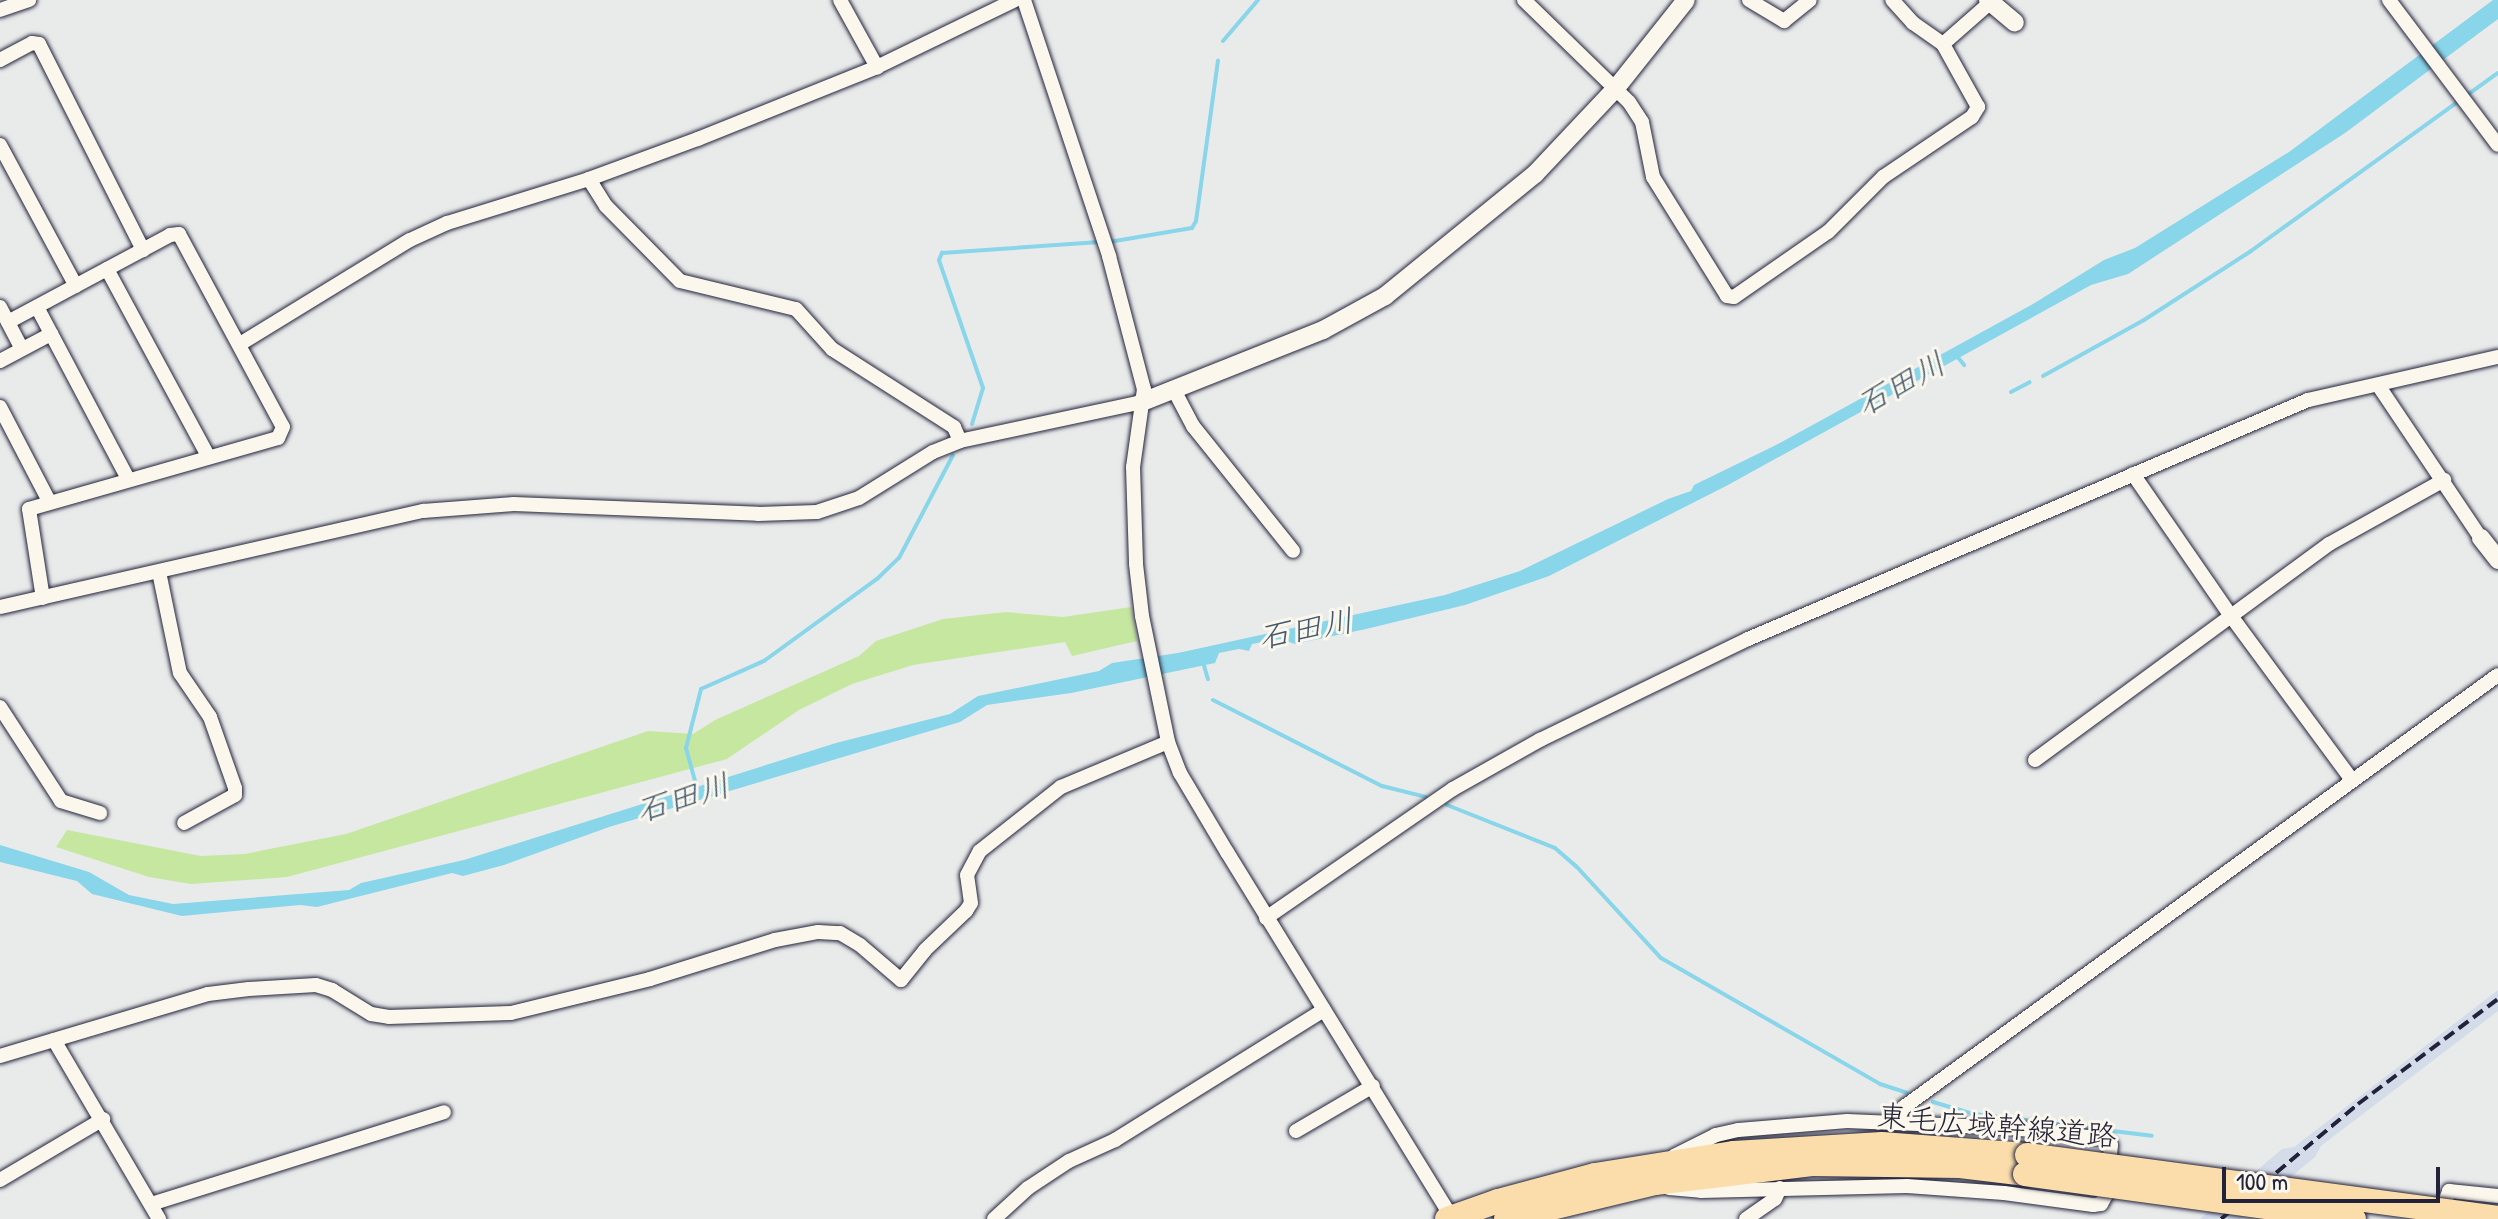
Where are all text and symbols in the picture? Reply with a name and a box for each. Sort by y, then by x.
water label: 石田川 [1850,344,1952,424]
water label: 石田川 [1255,601,1357,657]
water label: 石田川 [631,766,735,830]
street label: 東毛広域幹線道路 [1876,1097,2118,1153]
scale bar [2226,1151,2444,1201]
text: 100 m [2236,1165,2288,1197]

